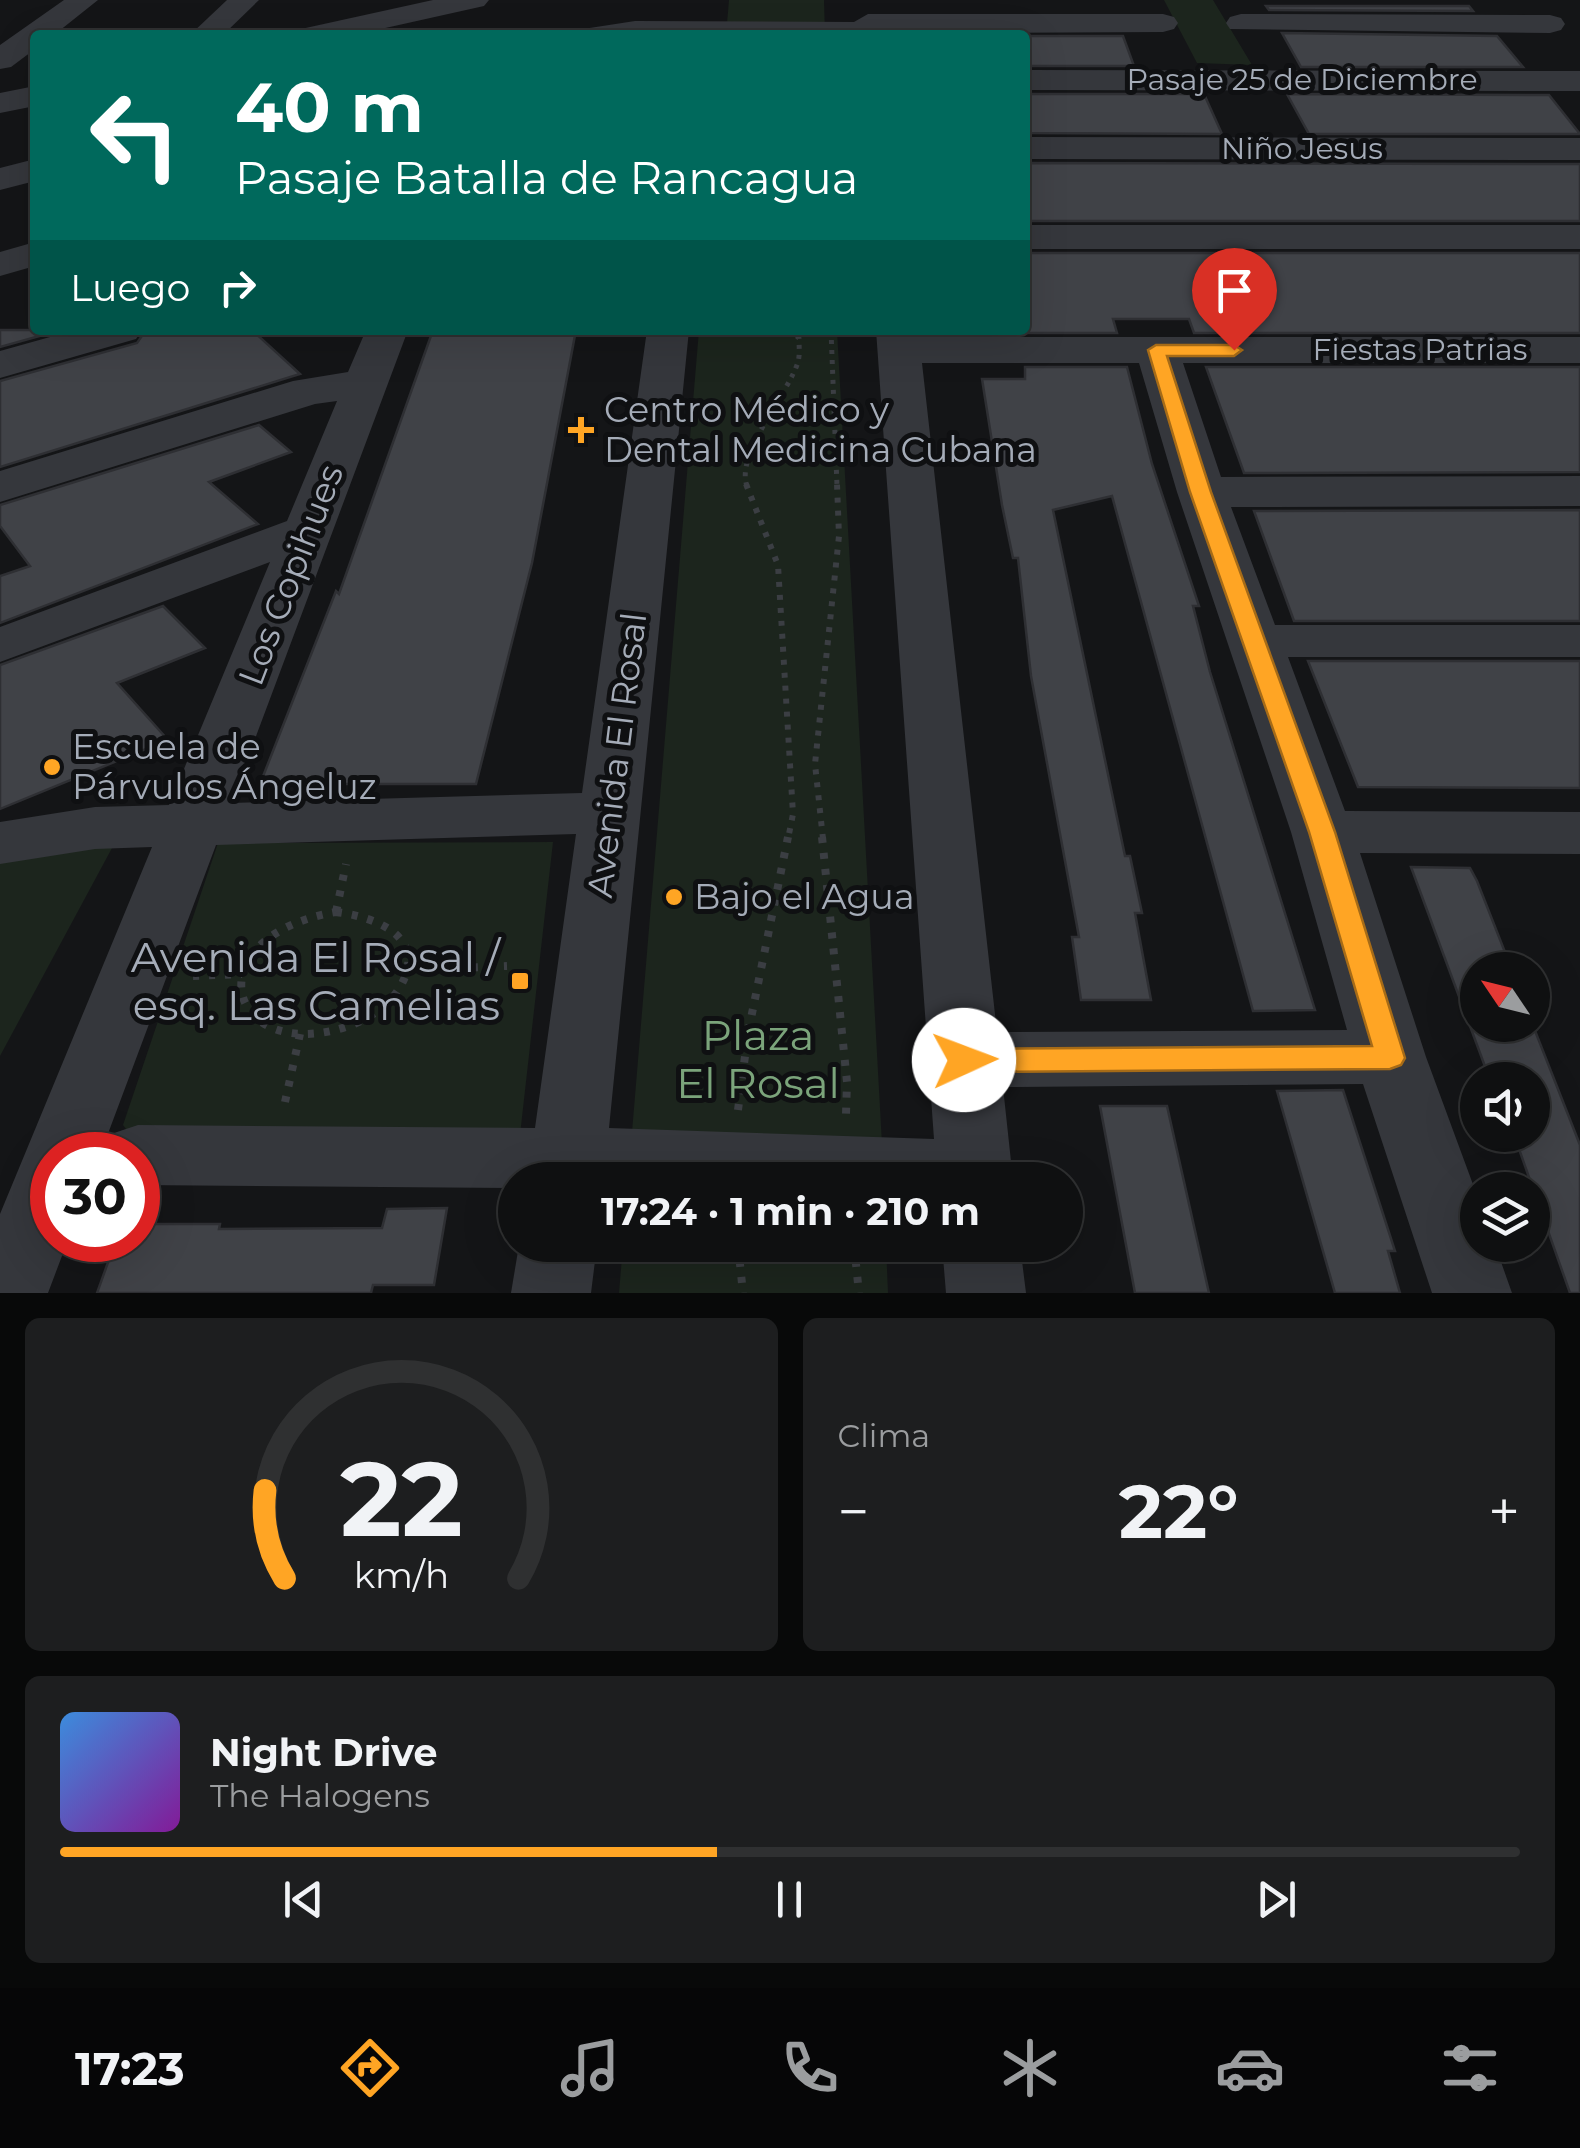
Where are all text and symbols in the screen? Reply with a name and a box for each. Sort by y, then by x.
street label: Pasaje 25 de Diciembre [1126,61,1478,98]
text: 40 m [235,64,424,150]
icon: left [70,70,200,200]
street label: Niño Jesus [1221,130,1383,167]
text: Pasaje Batalla de Rancagua [235,150,858,205]
pin [1192,248,1277,351]
icon: right [210,260,265,315]
icon: arrive [1207,263,1262,318]
text: Luego [70,264,190,311]
street label: Fiestas Patrias [1313,331,1527,368]
place label: Centro Médico y Dental Medicina Cubana [604,388,1037,471]
marker: Centro Médico y Dental Medicina Cubana [568,417,594,443]
street label: Los Copihues [229,458,352,691]
street label: Avenida El Rosal [578,610,655,900]
place label: Escuela de Párvulos Ángeluz [72,725,377,808]
marker: Escuela de Párvulos Ángeluz [41,756,63,778]
place label: Bajo el Agua [694,875,915,918]
marker: Bajo el Agua [663,886,685,908]
place label: Avenida El Rosal / esq. Las Camelias [131,931,502,1031]
north arrow [1460,952,1550,1042]
map controls [1460,952,1550,1262]
marker: Avenida El Rosal / esq. Las Camelias [509,970,531,992]
position arrow [912,1008,1016,1112]
park label: Plaza El Rosal [676,1009,840,1109]
button: sound [1460,1062,1550,1152]
speed limit sign: 30 [30,1132,160,1262]
button: layers [1460,1172,1550,1262]
text: 17:24 · 1 min · 210 m [601,1188,980,1235]
text: Clima [838,1416,930,1455]
text: 22 [340,1435,463,1562]
text: 22° [1119,1465,1239,1557]
text: − [838,1478,869,1545]
text: + [1488,1478,1520,1545]
text: km/h [354,1553,449,1597]
text: Night Drive [210,1729,437,1776]
text: The Halogens [210,1776,430,1815]
icon: previous [276,1872,331,1927]
icon: pause [762,1872,817,1927]
icon: next [1249,1872,1304,1927]
icon: directions [335,2033,405,2103]
icon: music [555,2033,625,2103]
icon: phone [775,2033,845,2103]
icon: climate [995,2033,1065,2103]
icon: car [1215,2033,1285,2103]
icon: filters [1435,2033,1505,2103]
text: 17:23 [75,2041,185,2096]

